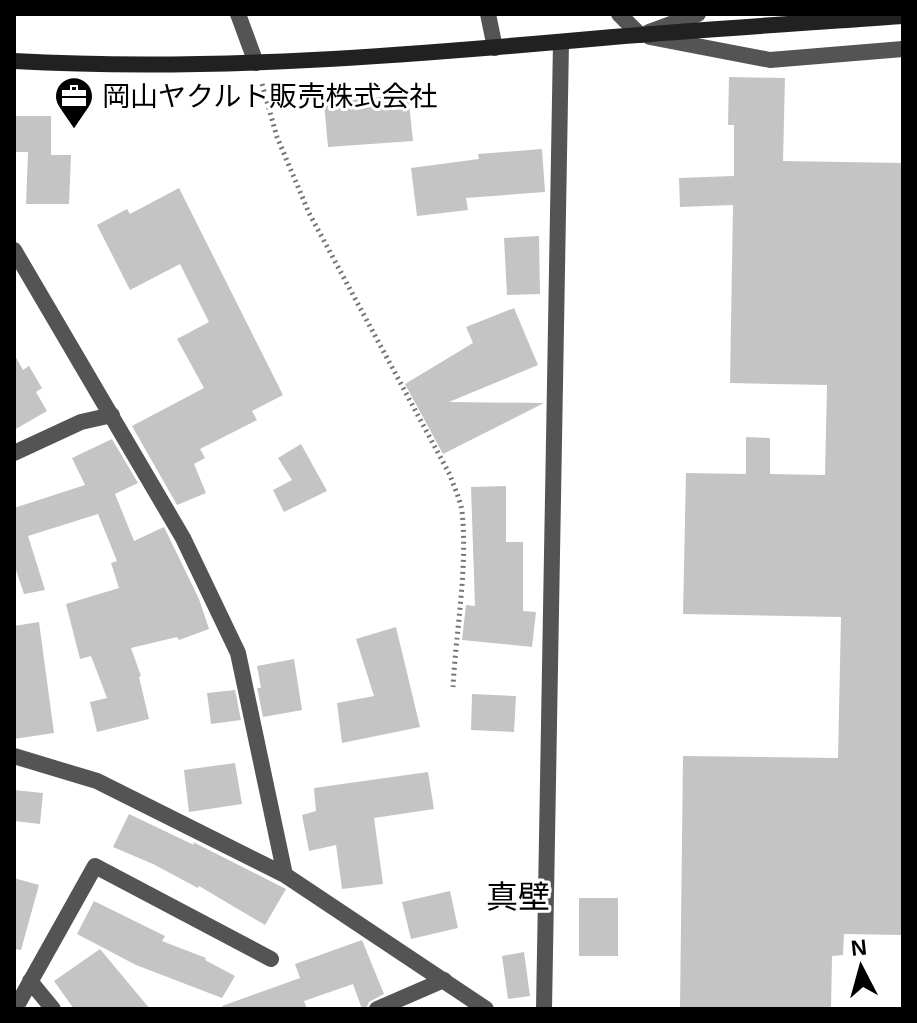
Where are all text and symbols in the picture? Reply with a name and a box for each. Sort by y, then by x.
office icon: 岡山ヤクルト販売株式会社 [53,75,95,130]
place label: 岡山ヤクルト販売株式会社 [102,81,437,112]
district label: 真壁 [486,879,550,915]
north arrow [821,927,901,1007]
text: N [850,934,868,961]

